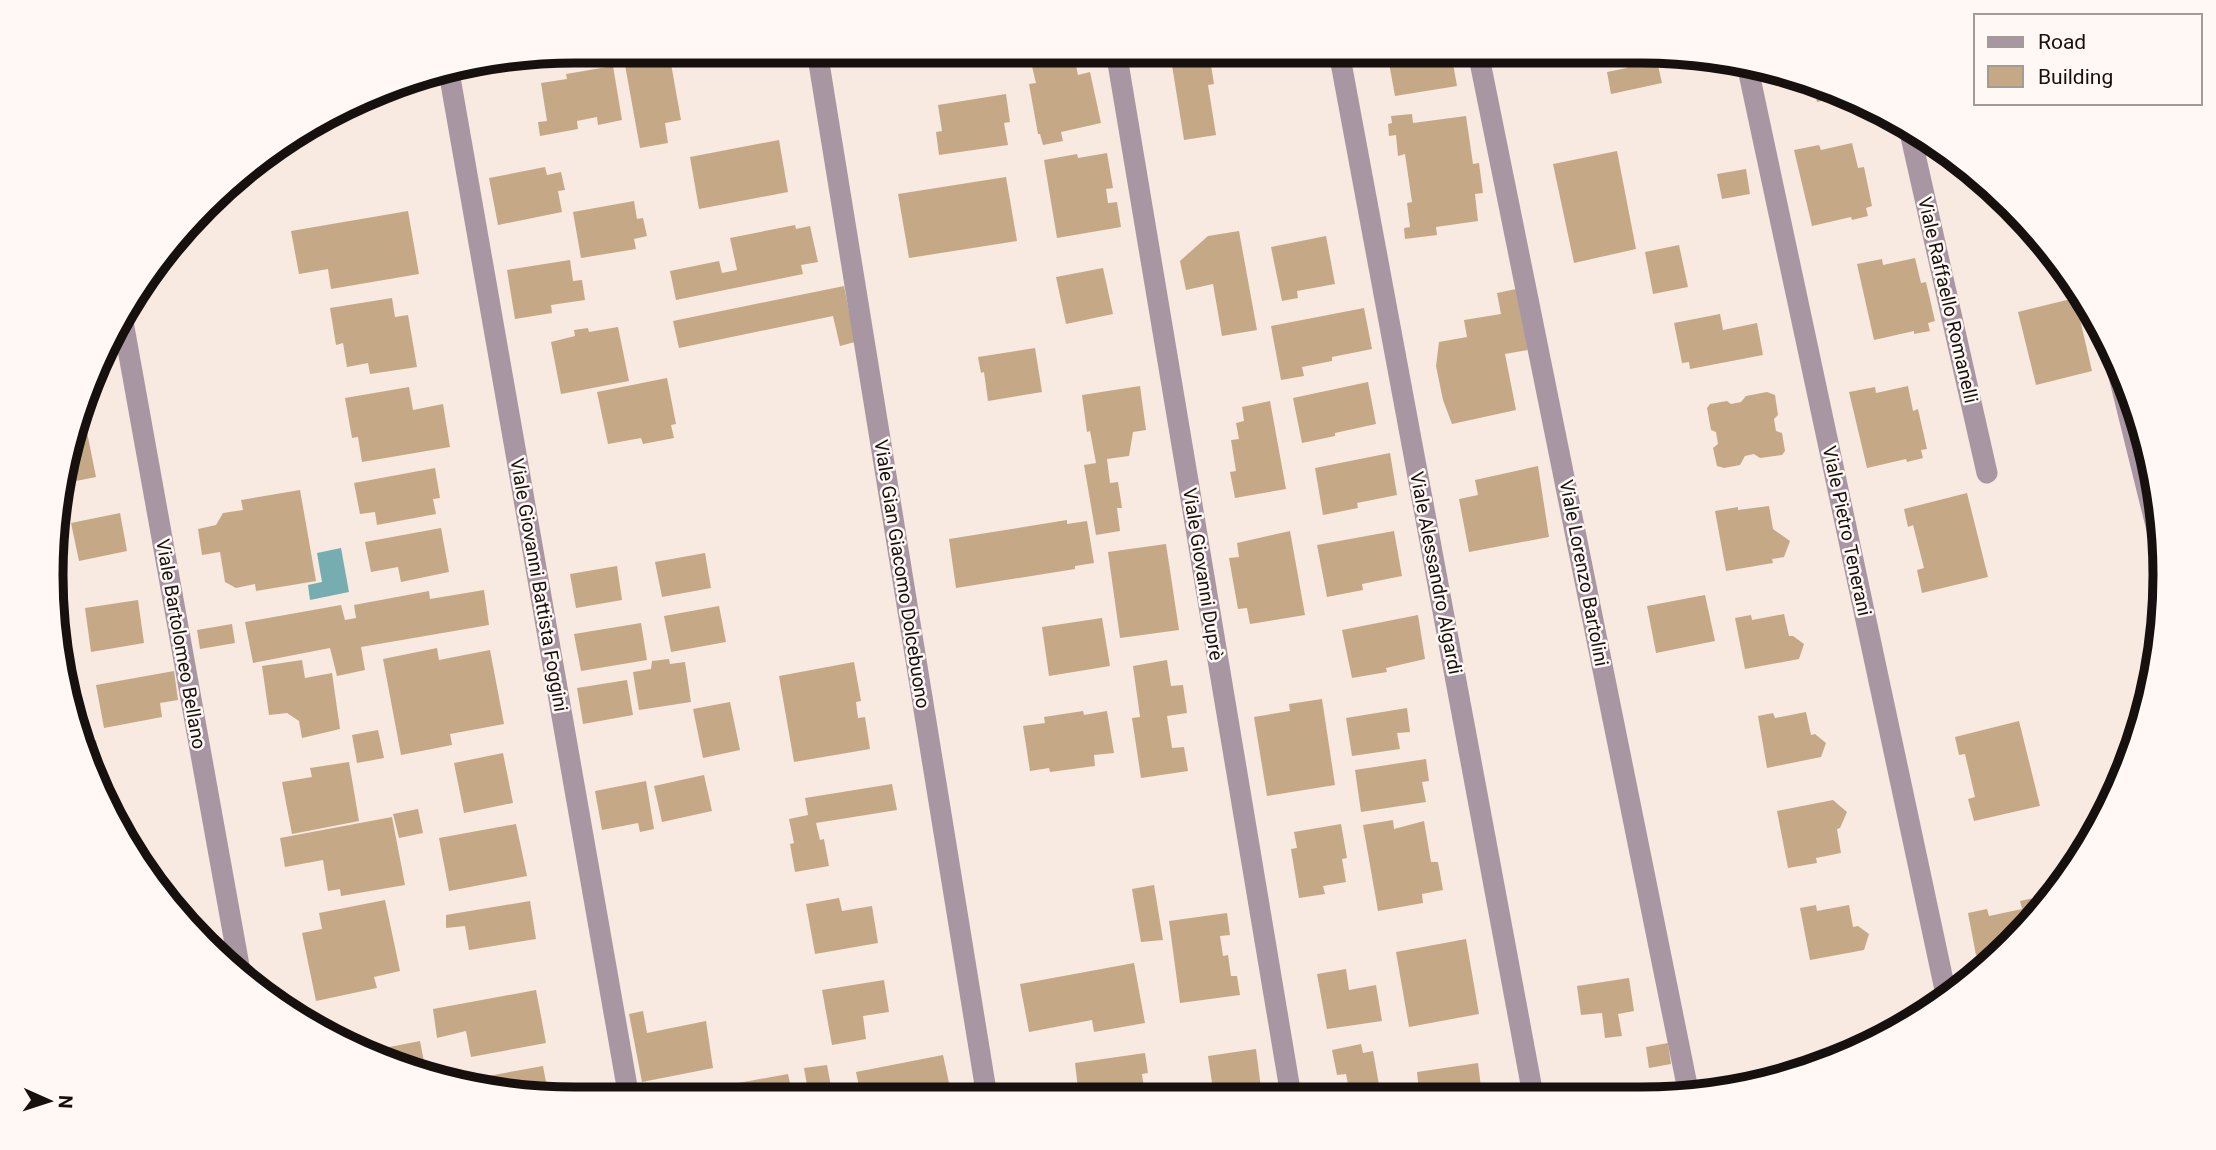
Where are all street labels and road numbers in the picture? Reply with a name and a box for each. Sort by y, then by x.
street label: Viale Raffaello Romanelli [1913,195,1983,405]
street label: Viale Gian Giacomo Dolcebuono [869,438,935,710]
street label: Viale Pietro Tenerani [1818,444,1876,618]
street label: Viale Giovanni Battista Foggini [505,456,573,714]
street label: Viale Alessandro Algardi [1405,470,1467,676]
street label: Viale Lorenzo Bartolini [1555,478,1613,668]
street label: Viale Giovanni Duprè [1178,486,1228,662]
street label: Viale Bartolomeo Bellano [151,537,211,751]

